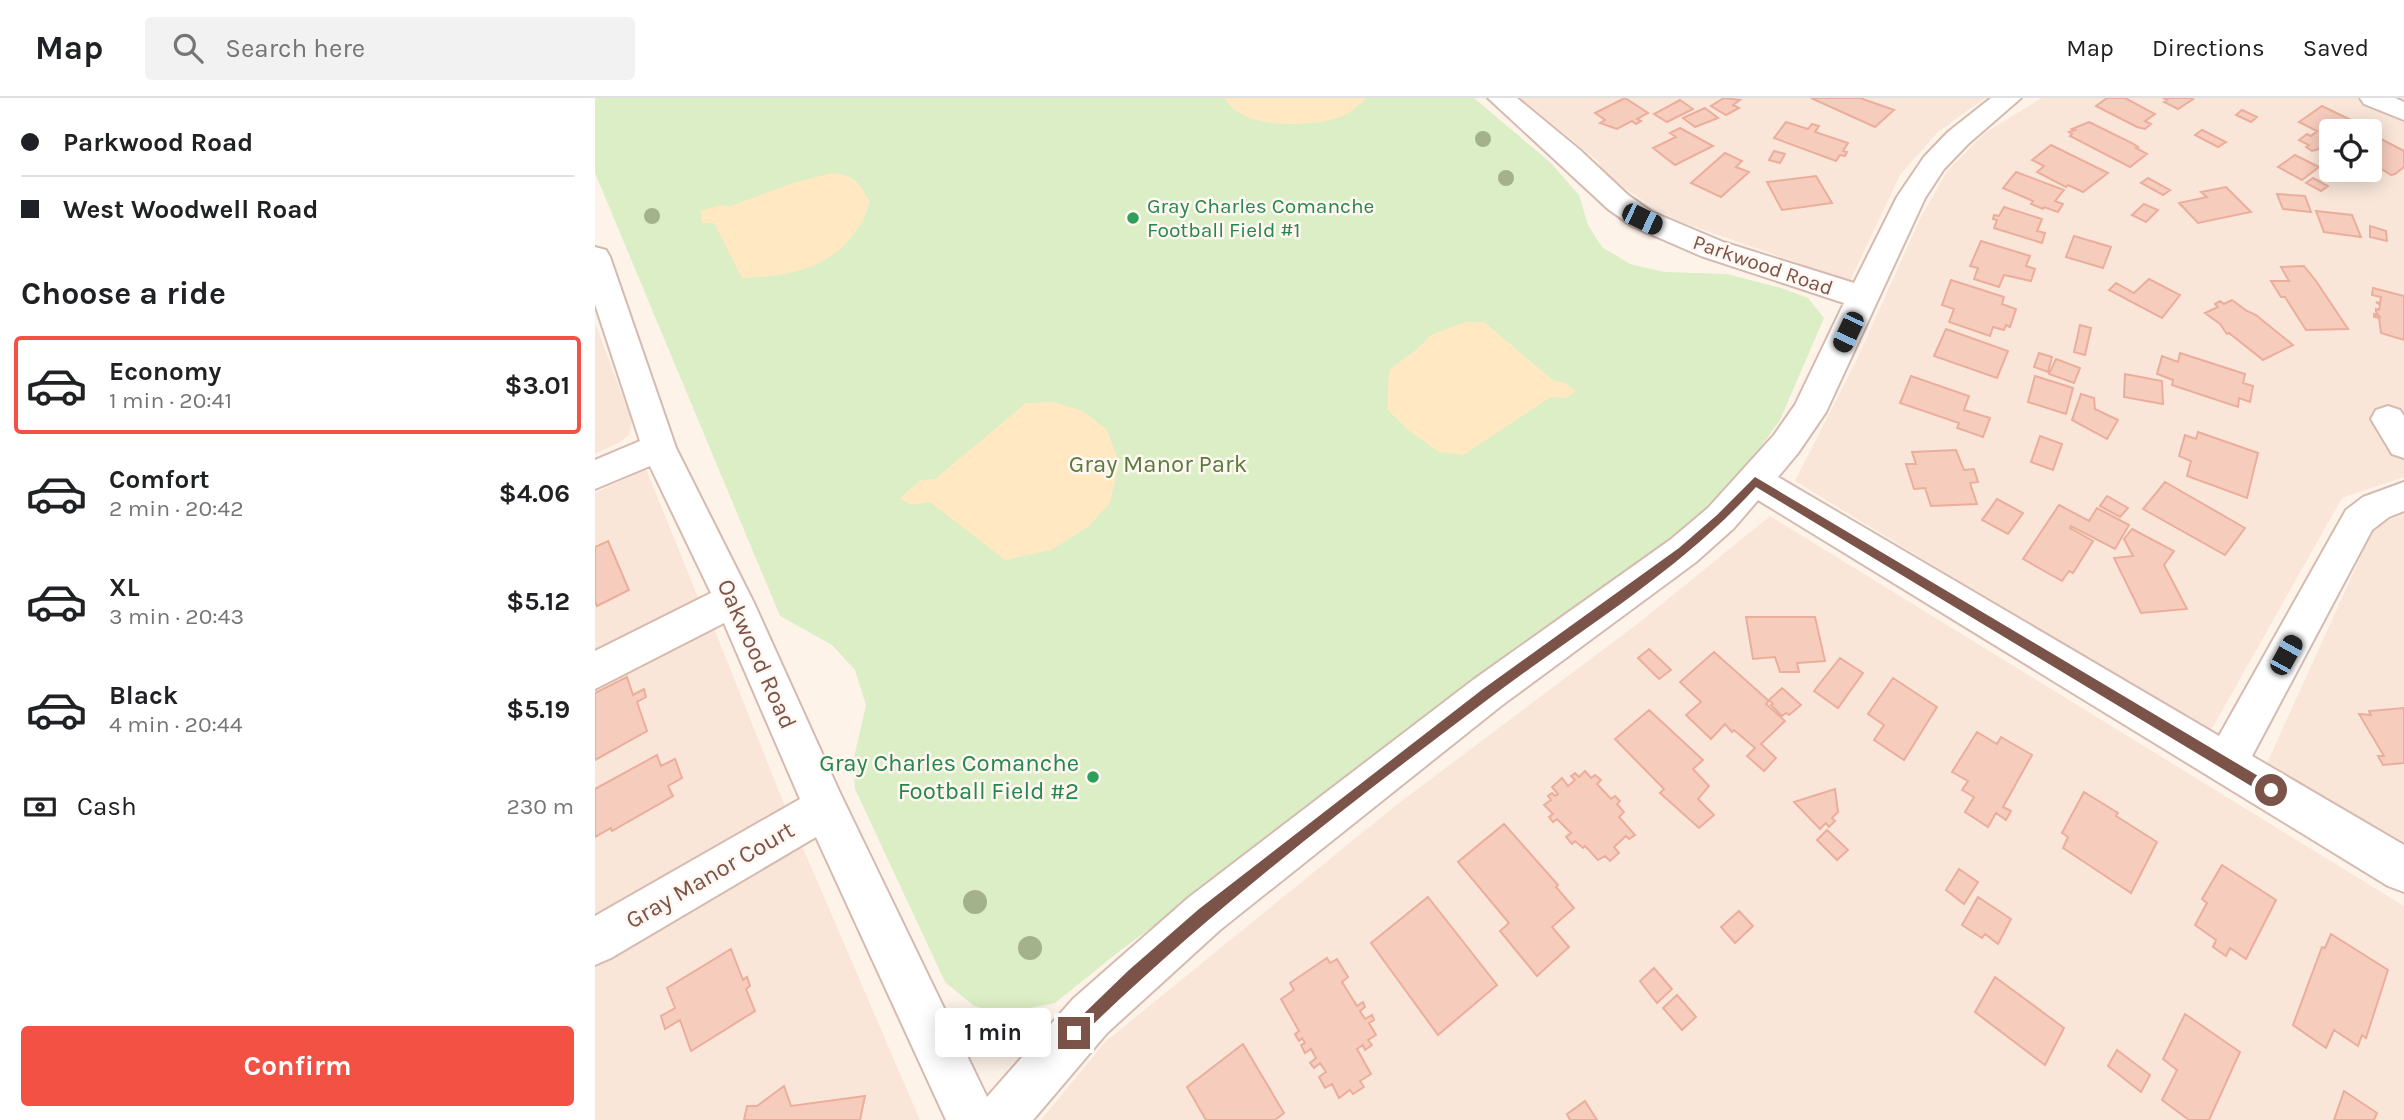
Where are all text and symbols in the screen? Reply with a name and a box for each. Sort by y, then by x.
search box [145,17,635,80]
text: Map [35,29,103,67]
icon: search [169,29,207,67]
text: Search here [225,33,365,64]
text: Map [2066,34,2114,62]
text: Directions [2152,34,2265,62]
text: Saved [2303,34,2369,62]
map controls [2319,119,2382,182]
button: locate [2319,119,2382,182]
text: Parkwood Road [63,127,253,158]
text: West Woodwell Road [63,194,318,225]
place label: Gray Charles Comanche Football Field #1 [1147,194,1374,242]
car [1619,200,1666,238]
marker: Gray Charles Comanche Football Field #1 [1125,210,1141,226]
street label: Parkwood Road [1690,230,1836,300]
text: Choose a ride [21,275,226,312]
car [1830,309,1867,355]
icon: car [25,354,88,417]
text: Economy [109,356,221,387]
text: $3.01 [505,370,570,401]
text: 1 min · 20:41 [109,387,232,414]
park label: Gray Manor Park [1069,450,1247,478]
icon: car [25,462,88,525]
text: Comfort [109,464,210,495]
text: $4.06 [499,478,570,509]
text: 2 min · 20:42 [109,495,244,522]
icon: car [25,570,88,633]
text: XL [109,572,140,603]
street label: Oakwood Road [711,575,803,733]
text: $5.12 [506,586,570,617]
text: 3 min · 20:43 [109,603,244,630]
car [2267,632,2306,678]
icon: car [25,678,88,741]
text: Black [109,680,178,711]
text: $5.19 [506,694,570,725]
text: 4 min · 20:44 [109,711,243,738]
place label: Gray Charles Comanche Football Field #2 [819,749,1079,805]
marker: Gray Charles Comanche Football Field #2 [1085,769,1101,785]
route start [2255,774,2287,806]
icon: cash [21,788,59,826]
text: Cash [77,791,137,822]
text: 230 m [506,793,574,820]
street label: Gray Manor Court [621,815,799,935]
callout: 1 min [934,1009,1049,1058]
route end [1058,1017,1090,1049]
text: 1 min [964,1019,1022,1046]
button: Confirm [21,1026,574,1106]

